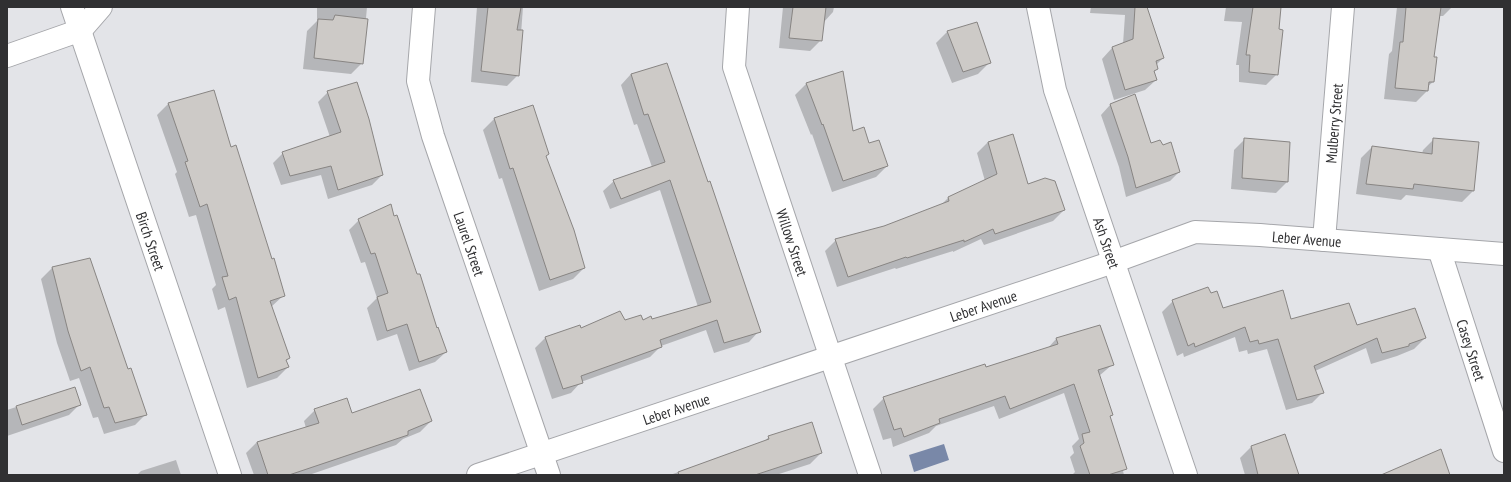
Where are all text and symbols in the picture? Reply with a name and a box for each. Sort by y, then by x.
street label: Mulberry Street [1321,83,1346,164]
street label: Willow Street [772,206,812,278]
street label: Birch Street [132,209,170,273]
street label: Laurel Street [450,209,490,278]
street label: Ash Street [1089,214,1124,271]
street label: Leber Avenue [1271,226,1342,251]
street label: Leber Avenue [947,285,1019,326]
street label: Casey Street [1453,317,1490,383]
street label: Leber Avenue [640,388,712,429]

